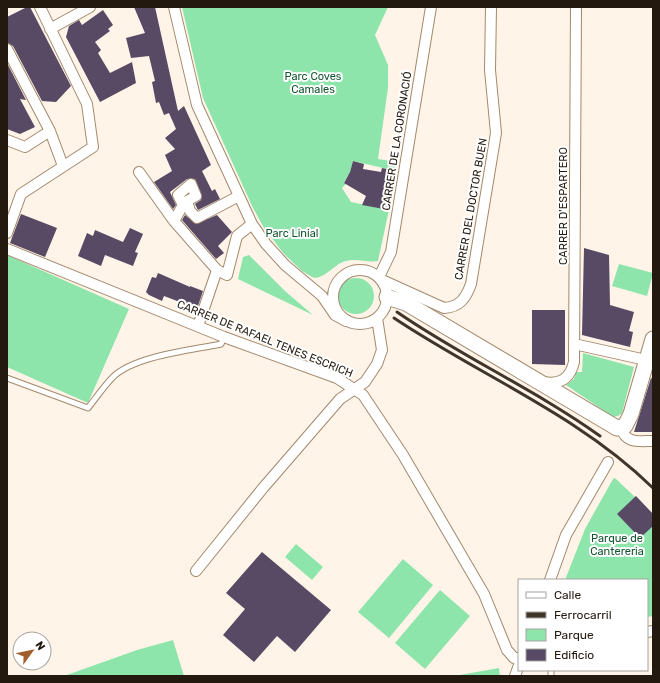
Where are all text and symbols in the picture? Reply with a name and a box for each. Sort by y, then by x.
park label: Parc Coves Camales [285,70,342,96]
street label: CARRER DE LA CORONACIÓ [380,71,414,211]
street label: CARRER DEL DOCTOR BUEN [452,137,490,281]
street label: CARRER D'ESPARTERO [557,147,570,265]
park label: Parc Linial [266,227,318,240]
street label: CARRER DE RAFAEL TENES ESCRICH [175,298,355,380]
park label: Parque de Cantereria [590,532,644,558]
legend [518,579,648,671]
text: Calle [554,588,581,602]
text: Ferrocarril [554,608,612,622]
text: Parque [554,628,594,642]
north arrow [12,631,52,671]
text: N [32,639,48,653]
text: Edificio [554,648,594,662]

